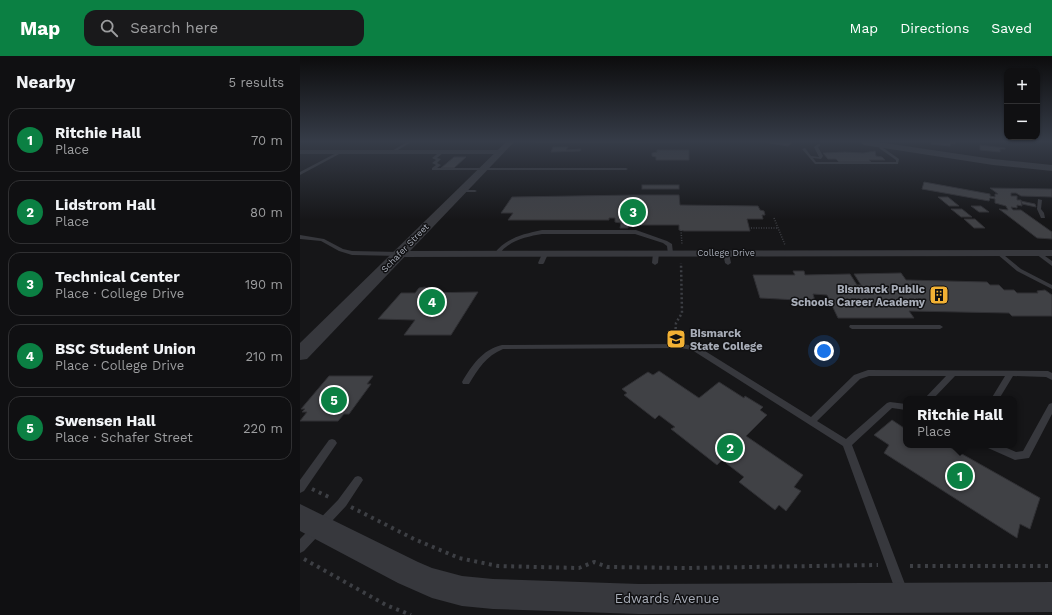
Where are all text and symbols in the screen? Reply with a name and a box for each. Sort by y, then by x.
search box [84,10,364,46]
text: Map [20,17,60,40]
icon: search [98,17,120,39]
text: Search here [130,19,218,37]
text: Map [850,20,878,36]
text: Directions [900,20,969,36]
text: Saved [991,20,1032,36]
map controls [1004,68,1040,140]
button: + [1004,68,1040,104]
text: Nearby [16,72,75,92]
text: 5 results [229,75,284,90]
button: − [1004,104,1040,140]
text: Ritchie Hall [55,124,141,142]
text: 1 [27,133,33,148]
text: 70 m [251,133,283,148]
text: Place [55,142,89,157]
text: Lidstrom Hall [55,196,156,214]
pin: 3 [620,197,646,227]
text: 2 [26,205,34,220]
text: 80 m [250,205,283,220]
text: Place [55,214,89,229]
street label: Schafer Street [379,221,431,274]
street label: College Drive [697,248,755,258]
text: Technical Center [55,268,180,286]
text: 3 [26,277,34,292]
text: 190 m [245,277,283,292]
place label: Bismarck Public Schools Career Academy [791,283,926,309]
building icon: Bismarck Public Schools Career Academy [928,284,950,306]
text: Place · College Drive [55,286,184,301]
pin: 4 [419,287,445,317]
place label: Bismarck State College [690,327,763,353]
school or university icon: Bismarck State College [665,328,687,350]
text: BSC Student Union [55,340,196,358]
your location [814,341,834,361]
text: 4 [26,349,34,364]
text: 210 m [245,349,283,364]
text: Place · College Drive [55,358,184,373]
pin: 5 [321,385,347,415]
popup [903,396,1017,448]
text: Ritchie Hall [917,406,1003,424]
text: Swensen Hall [55,412,156,430]
text: 5 [26,421,34,436]
text: 220 m [243,421,283,436]
text: Place [917,424,951,439]
text: Place · Schafer Street [55,430,193,445]
pin: 2 [717,433,743,463]
pin: 1 [947,461,973,491]
street label: Edwards Avenue [615,591,719,606]

